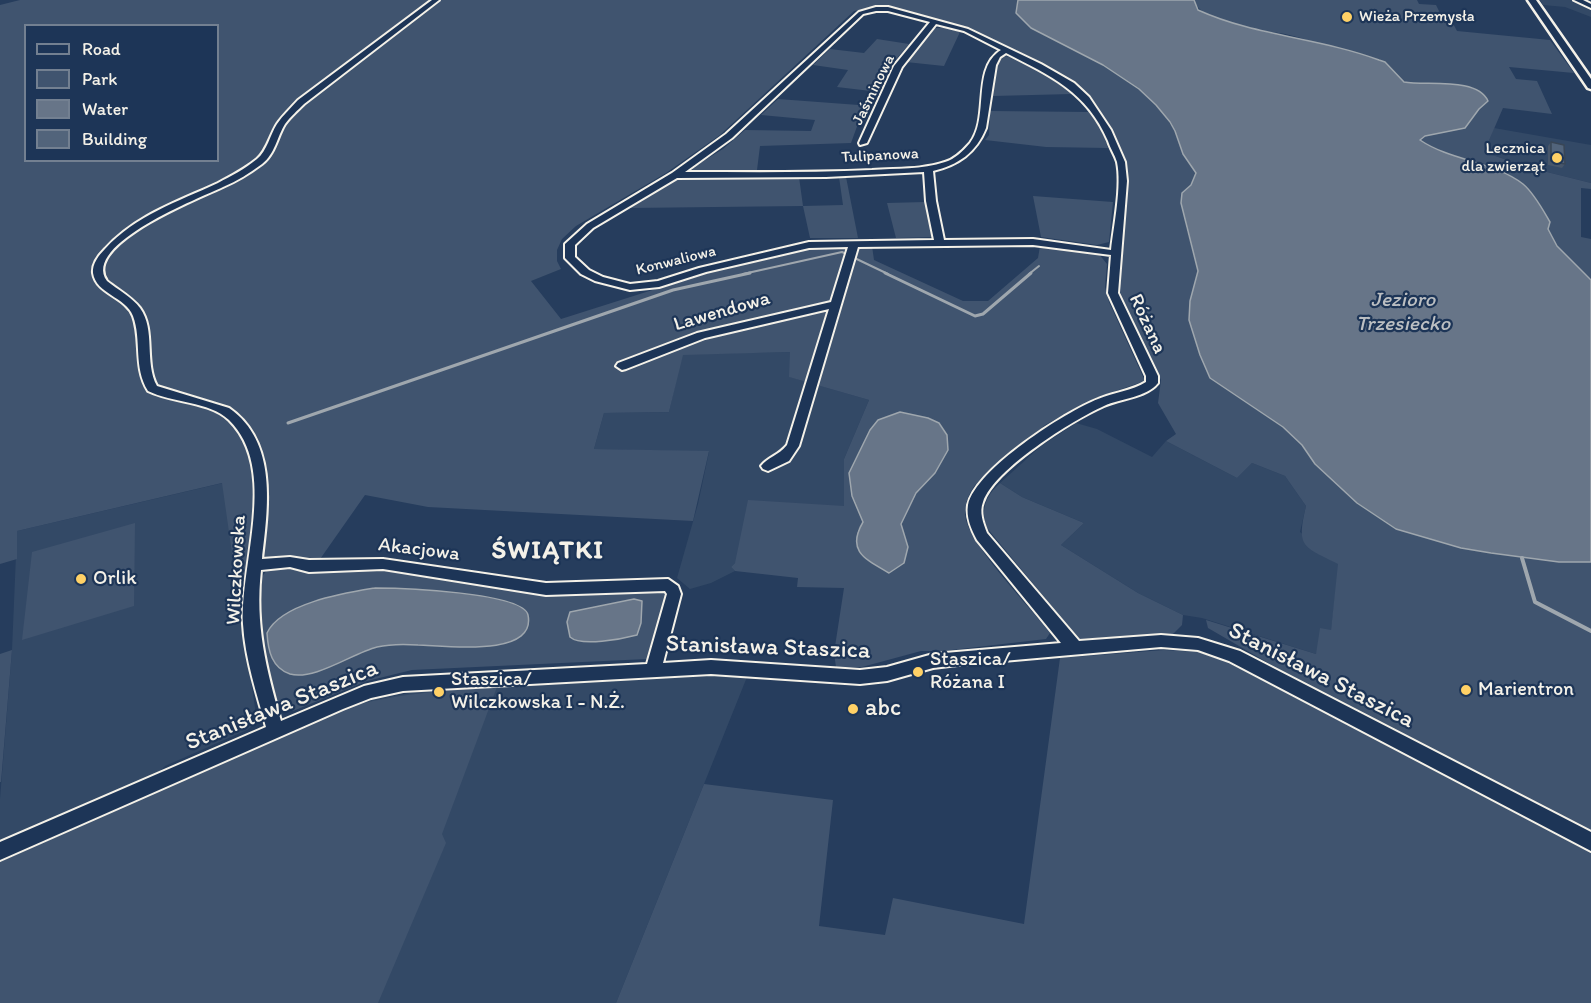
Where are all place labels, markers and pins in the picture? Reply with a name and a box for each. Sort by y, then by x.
place label: Wieża Przemysła [1359,7,1475,27]
marker: Wieża Przemysła [1340,10,1354,24]
place label: Lecznica dla zwierząt [1462,139,1545,177]
marker: Lecznica dla zwierząt [1550,151,1564,165]
place label: Orlik [93,567,137,591]
marker: Orlik [74,572,88,586]
place label: Staszica/ Różana I [930,648,1011,695]
marker: Staszica/ Różana I [911,665,925,679]
place label: Staszica/ Wilczkowska I - N.Ż. [451,668,625,715]
place label: Marientron [1478,678,1574,702]
marker: Marientron [1459,683,1473,697]
marker: Staszica/ Wilczkowska I - N.Ż. [432,685,446,699]
place label: abc [865,695,901,723]
marker: abc [846,702,860,716]

